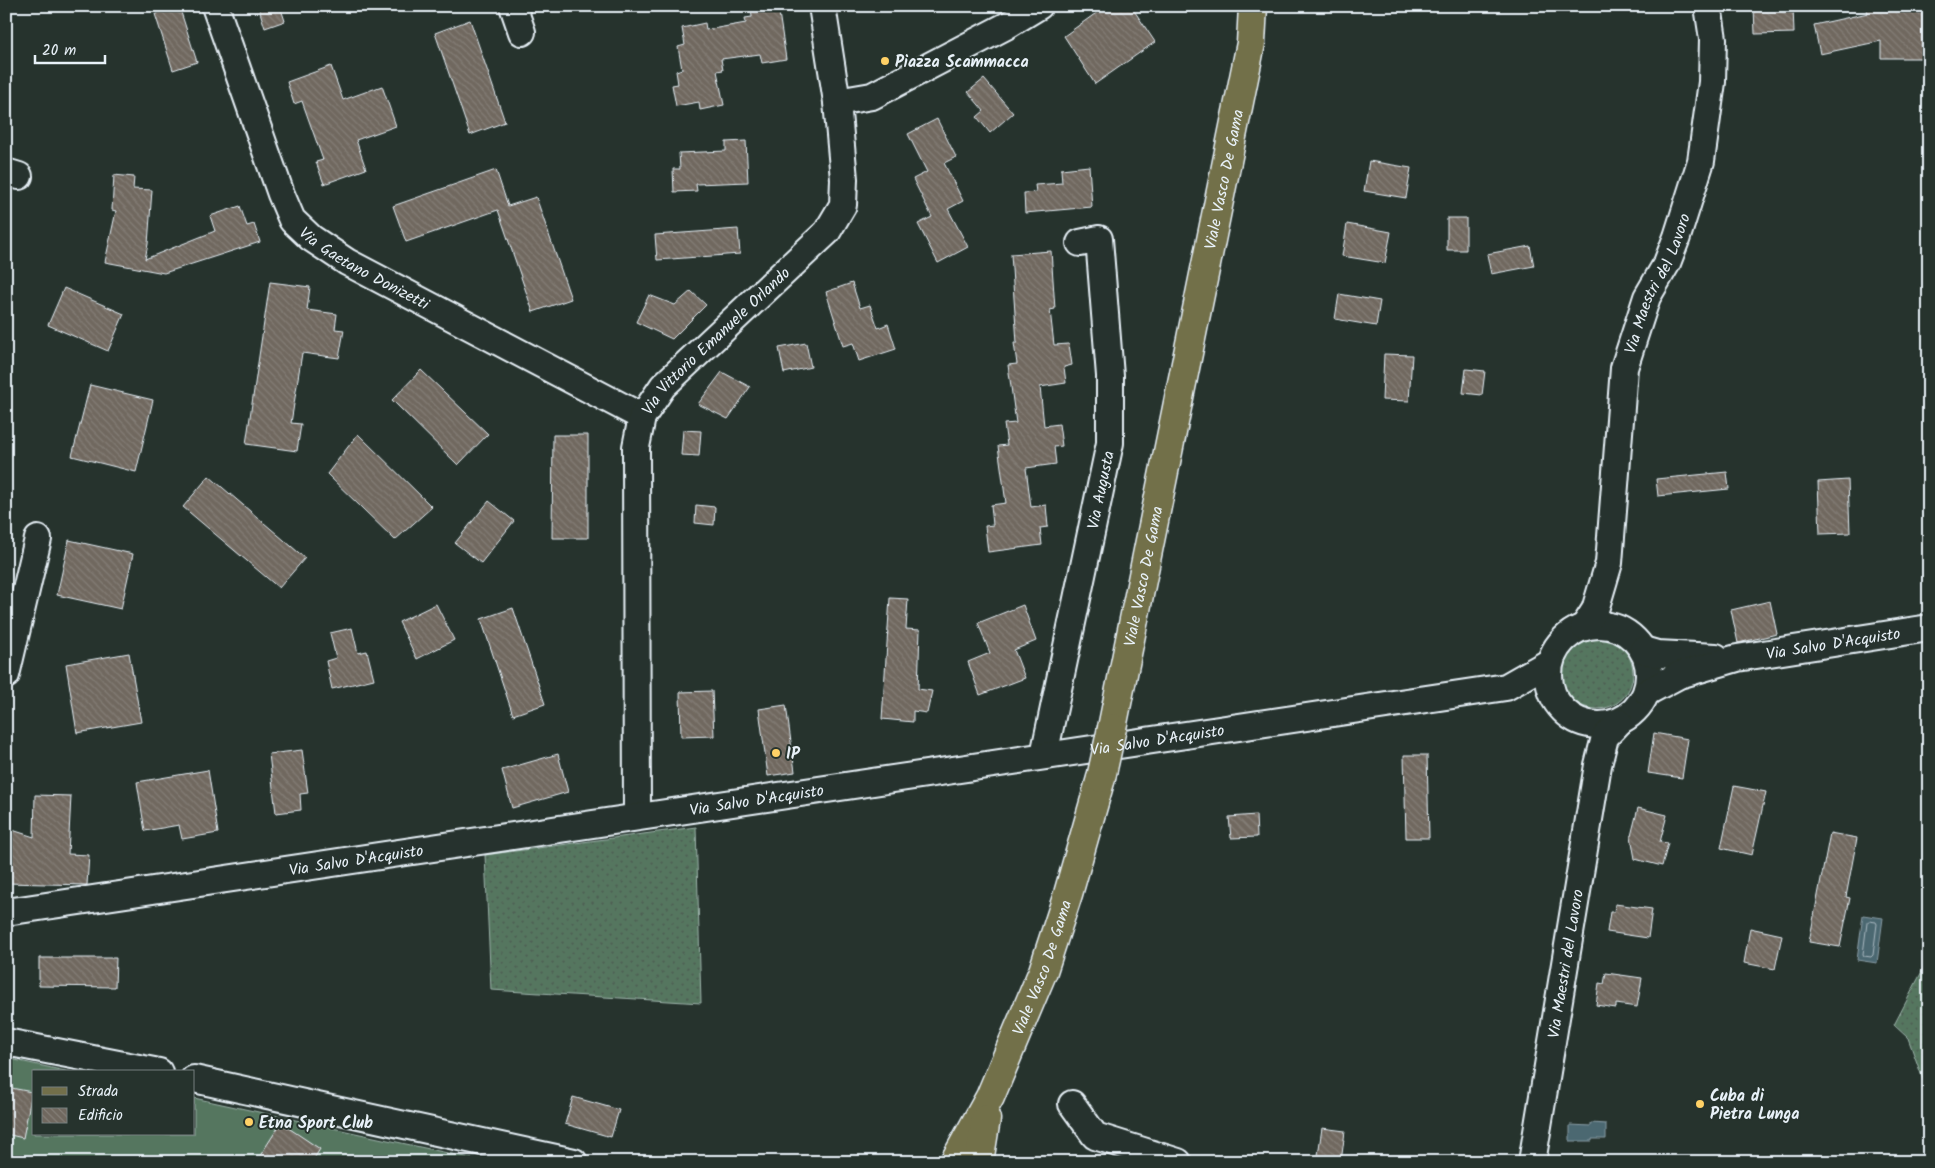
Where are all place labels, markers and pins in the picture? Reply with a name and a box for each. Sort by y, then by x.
place label: Piazza Scammacca [895,50,1029,75]
marker: Piazza Scammacca [879,55,891,67]
place label: IP [786,742,801,767]
marker: IP [770,747,782,759]
place label: Cuba di Pietra Lunga [1710,1084,1799,1127]
marker: Cuba di Pietra Lunga [1694,1098,1706,1110]
place label: Etna Sport Club [259,1111,373,1136]
marker: Etna Sport Club [243,1116,255,1128]

